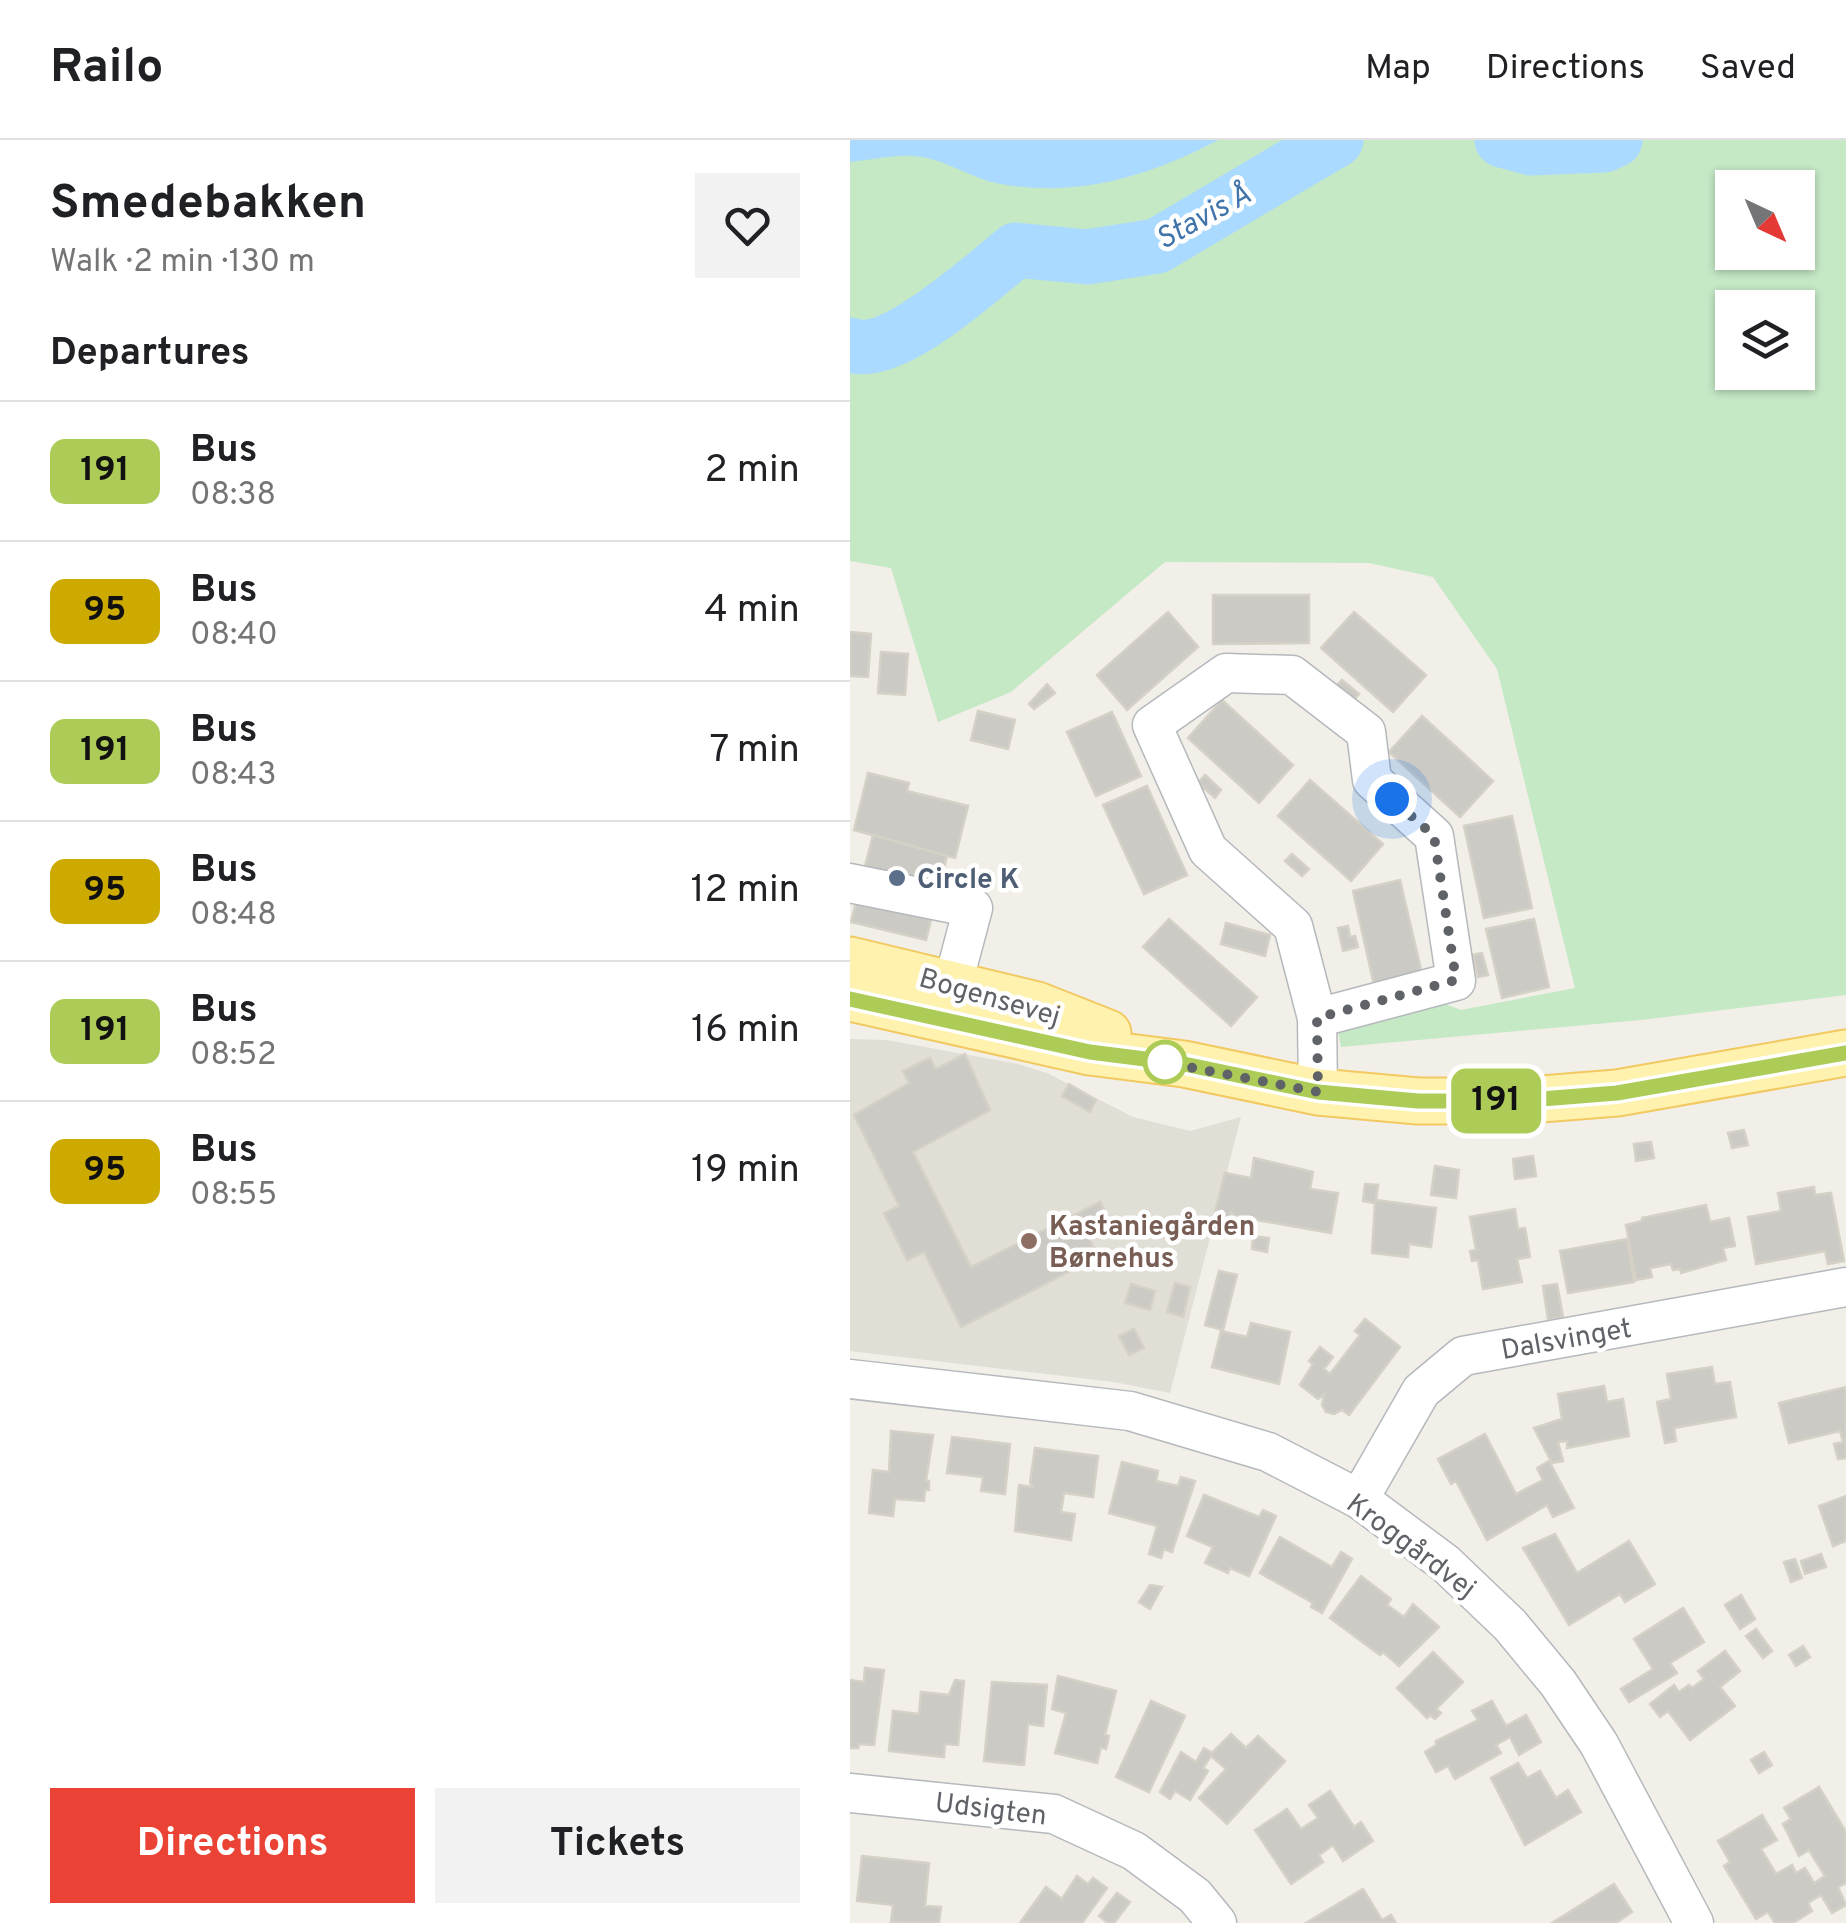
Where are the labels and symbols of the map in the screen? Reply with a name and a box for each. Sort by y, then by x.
north arrow [1715,170,1815,270]
water label: Stavis Å [1150,177,1258,259]
your location [1367,774,1417,824]
place label: Circle K [917,863,1019,899]
marker: Circle K [886,867,908,889]
street label: Bogensevej [914,962,1064,1036]
unlabelled marker [1144,1041,1186,1083]
line badge: 191 [1438,1068,1554,1134]
place label: Kastaniegården Børnehus [1049,1210,1255,1278]
marker: Kastaniegården Børnehus [1018,1230,1040,1252]
street label: Dalsvinget [1498,1312,1635,1370]
street label: Kroggårdvej [1338,1487,1482,1608]
street label: Udsigten [933,1786,1049,1836]

